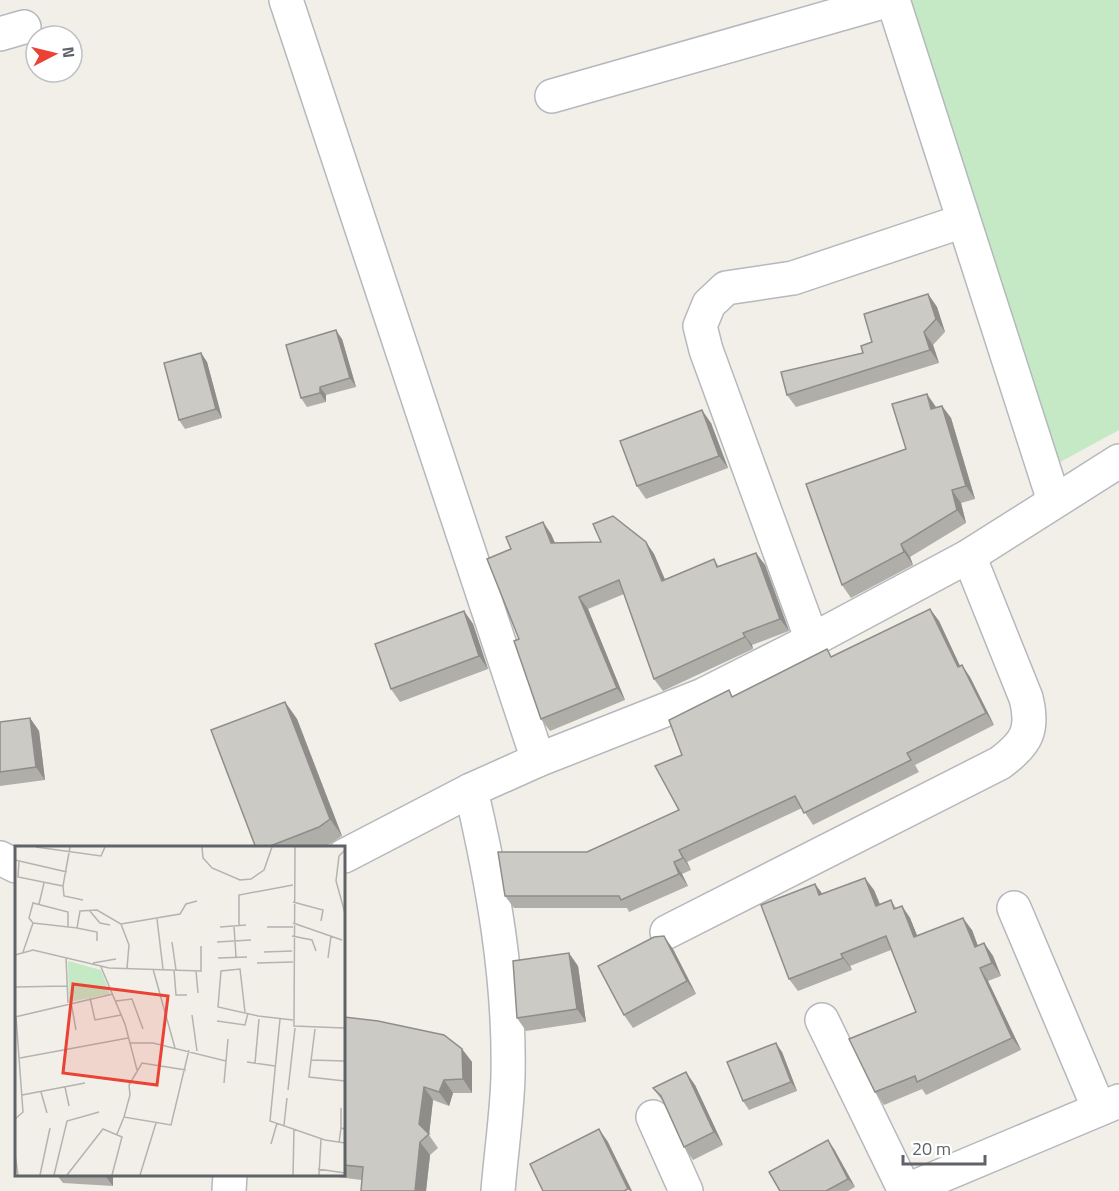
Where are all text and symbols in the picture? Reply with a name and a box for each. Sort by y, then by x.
north arrow [24,24,84,84]
text: N [56,45,81,59]
inset map [15,846,345,1176]
scale bar [903,1128,986,1166]
text: 20 m [912,1135,951,1162]

